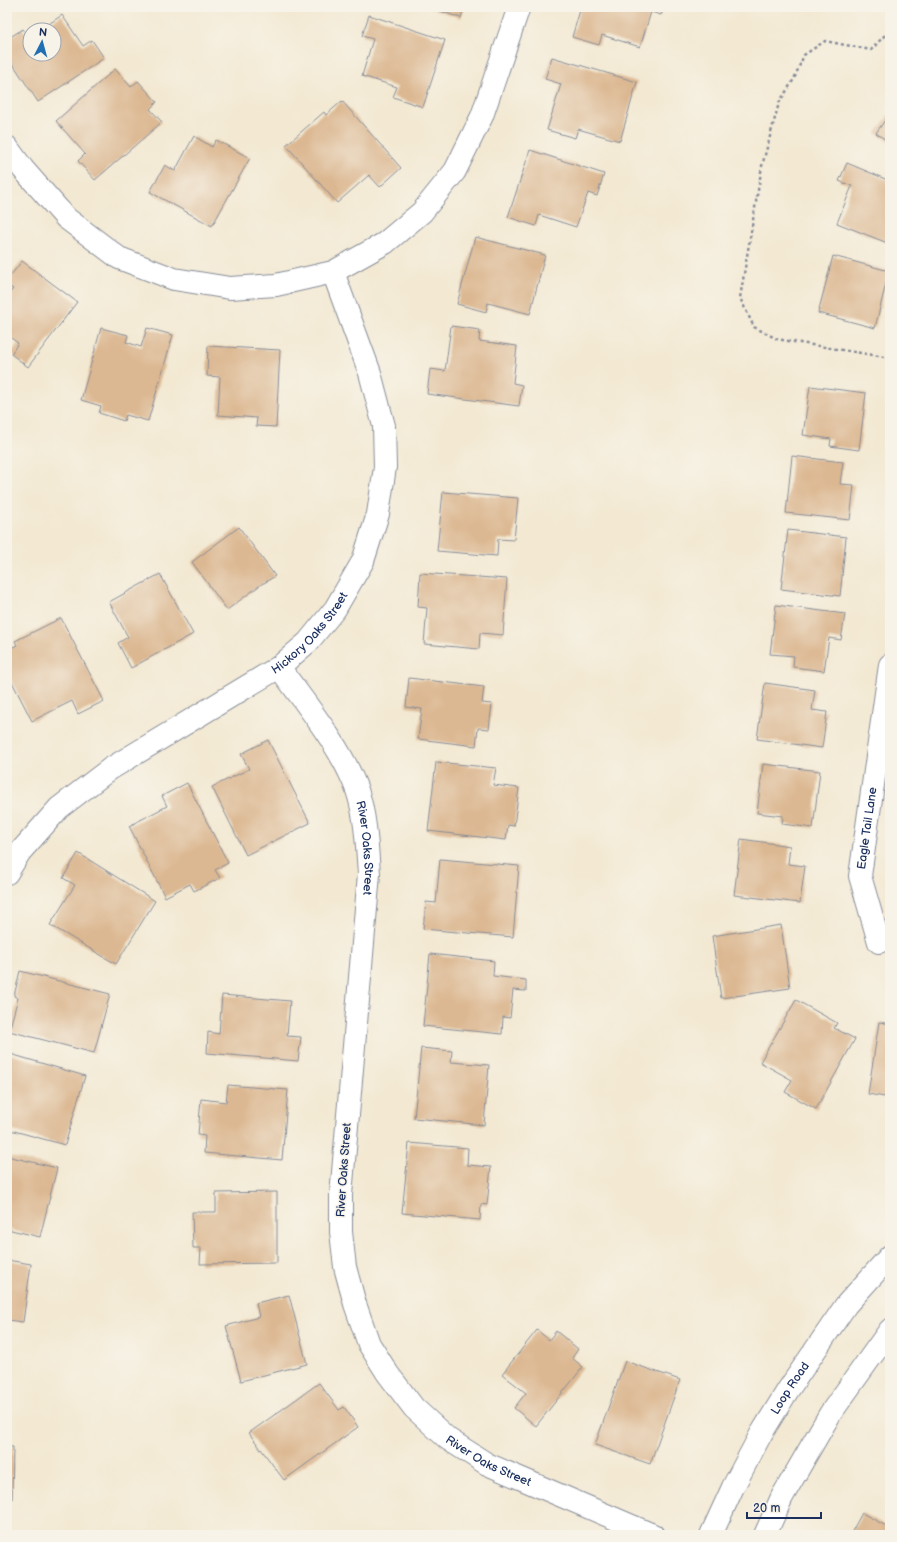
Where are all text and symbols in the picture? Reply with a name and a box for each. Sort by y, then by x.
north arrow [22,22,62,62]
text: N [38,26,48,39]
street label: Hickory Oaks Street [269,589,351,677]
street label: Eagle Tail Lane [854,786,880,870]
street label: River Oaks Street [353,799,377,896]
street label: River Oaks Street [333,1122,355,1218]
street label: Loop Road [767,1359,813,1417]
street label: River Oaks Street [443,1432,534,1490]
scale bar [747,1494,821,1520]
text: 20 m [753,1501,780,1516]

